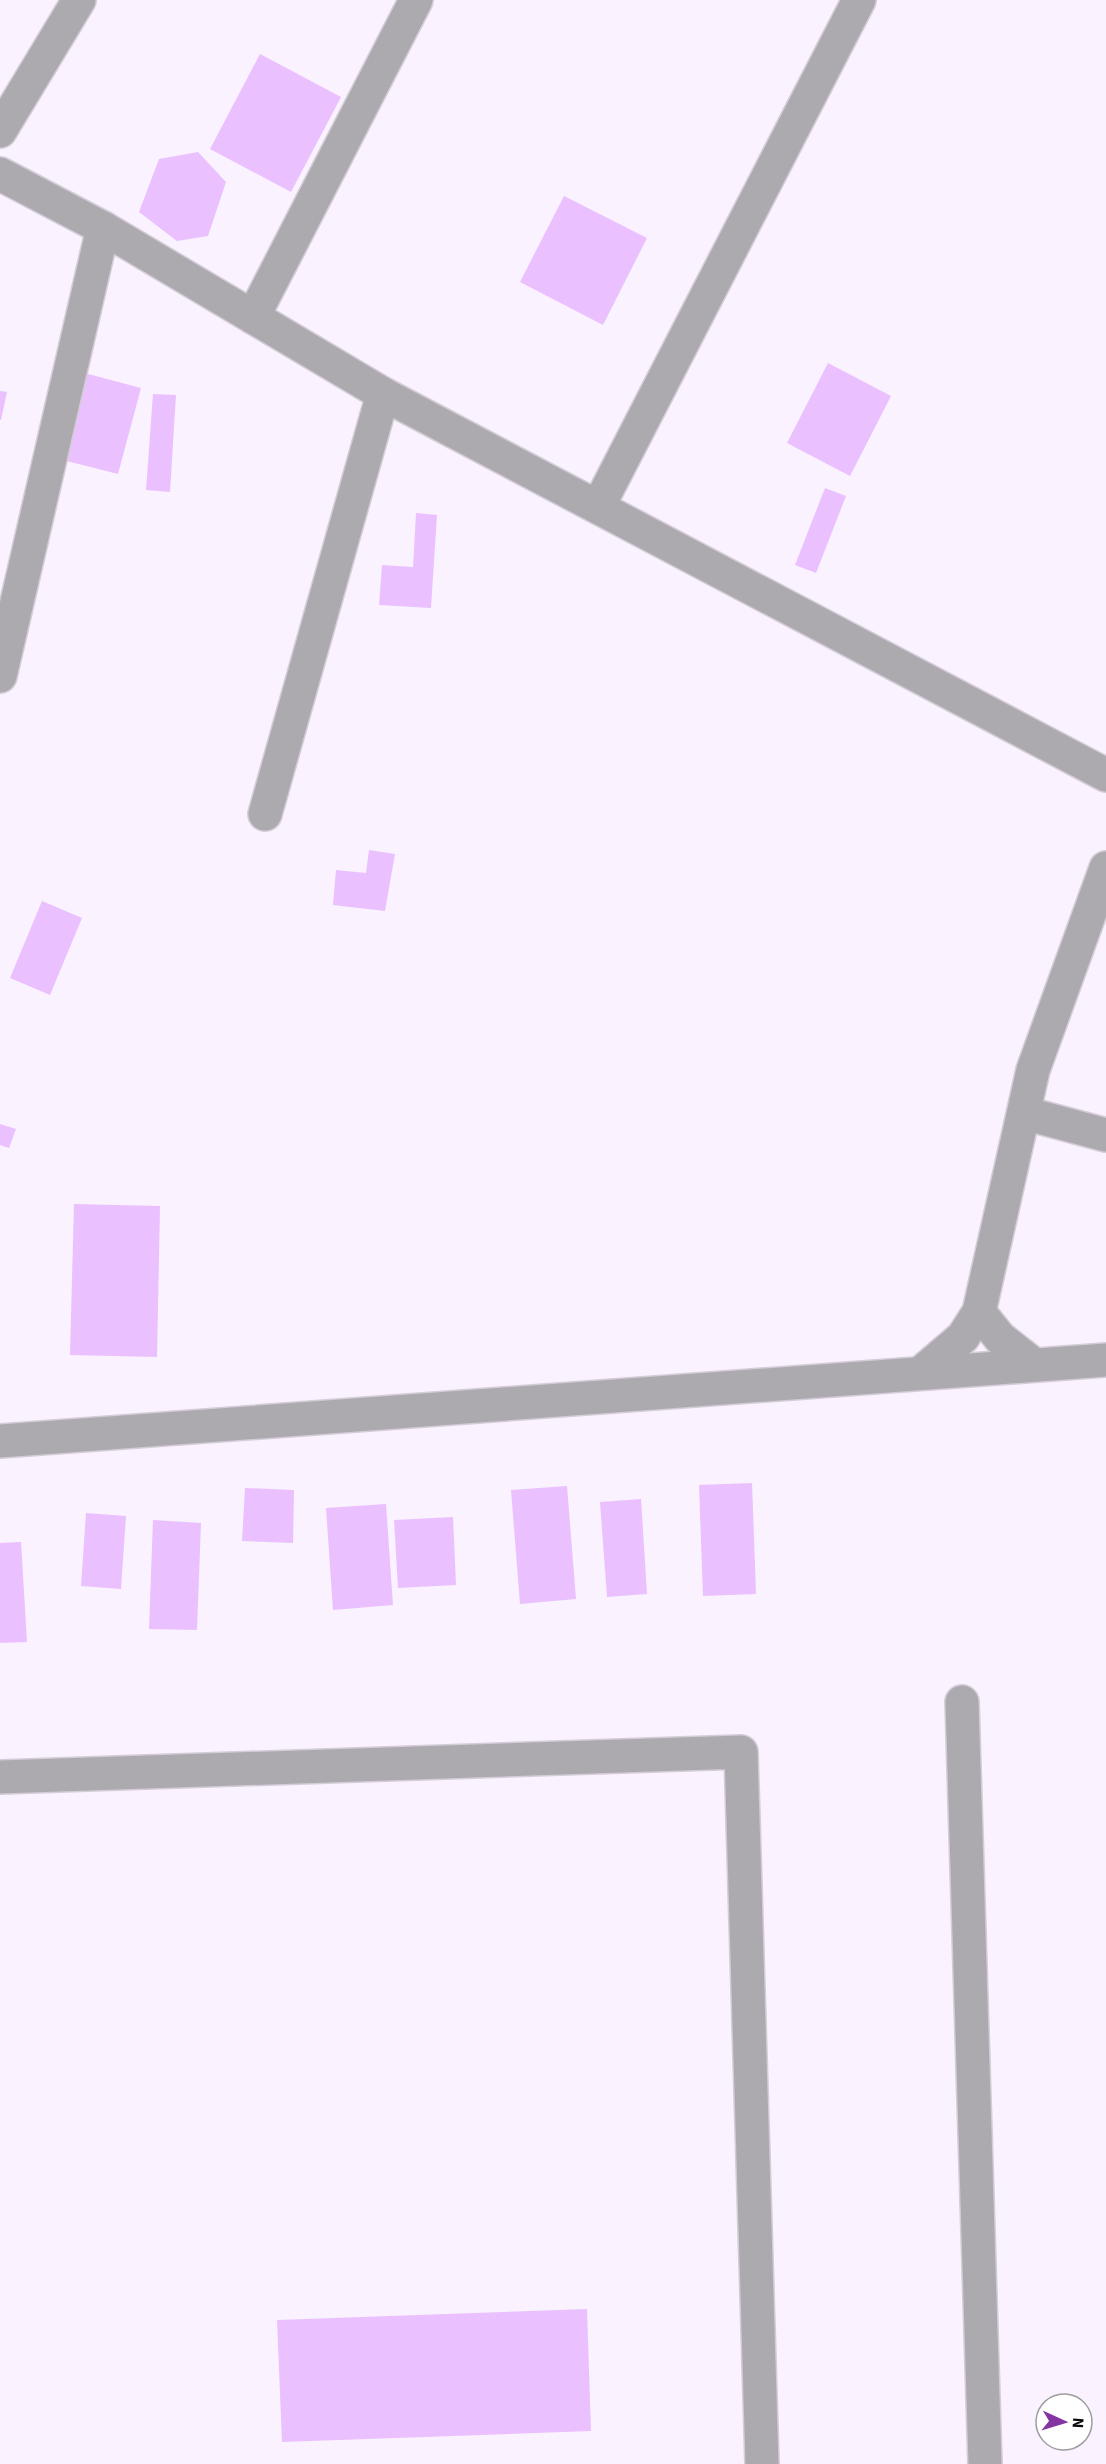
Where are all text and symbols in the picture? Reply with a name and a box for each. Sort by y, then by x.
north arrow [1034,2392,1094,2452]
text: N [1067,2417,1089,2429]

